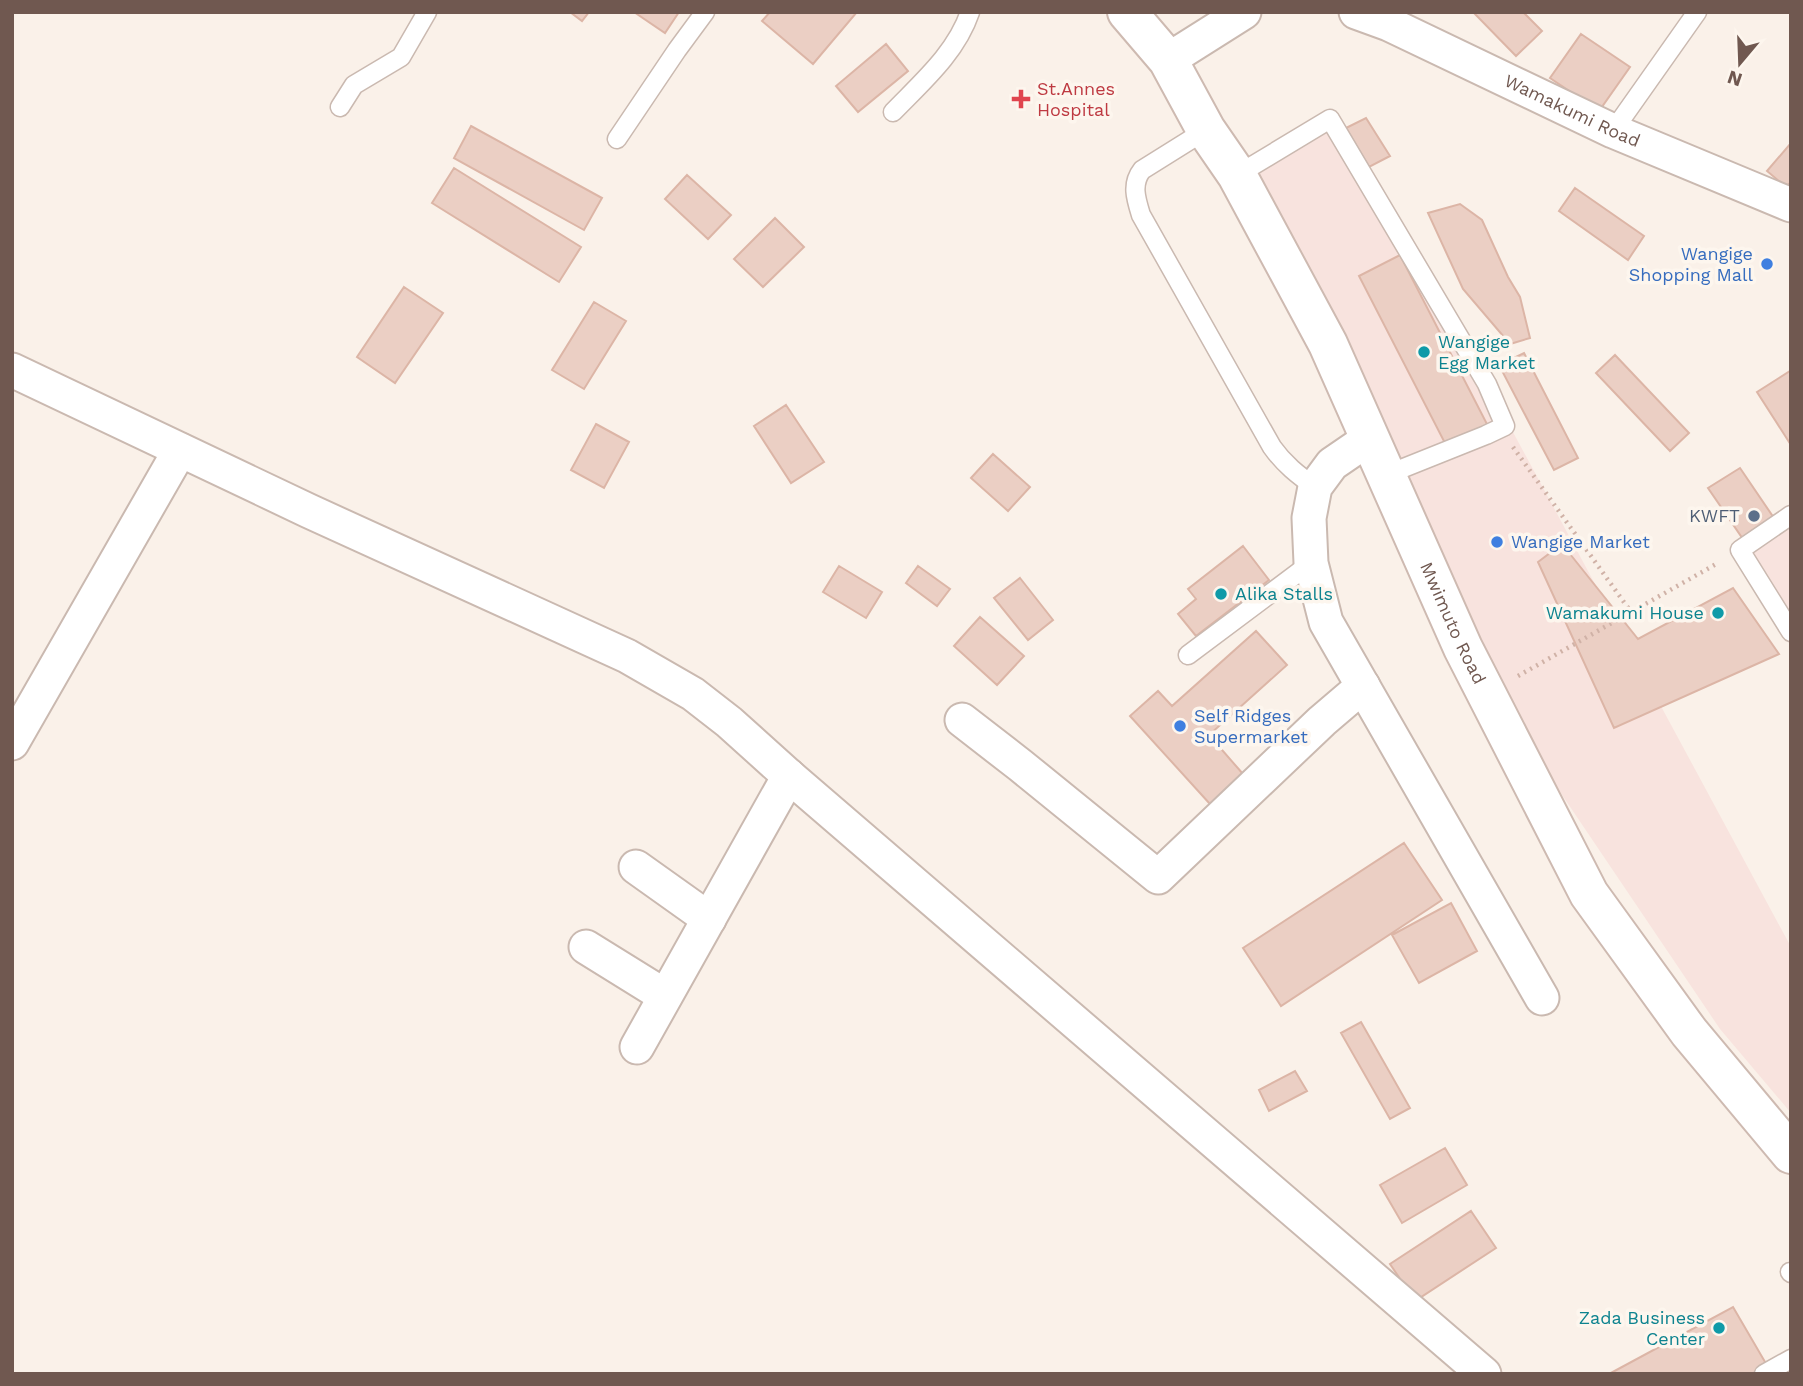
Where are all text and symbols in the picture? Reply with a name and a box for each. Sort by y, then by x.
north arrow [1705,28,1775,98]
text: N [1724,65,1745,92]
street label: Wamakumi Road [1501,70,1643,151]
place label: St.Annes Hospital [1037,78,1115,120]
marker: St.Annes Hospital [1011,89,1031,109]
place label: Wangige Shopping Mall [1629,243,1753,285]
marker: Wangige Shopping Mall [1759,256,1775,272]
place label: Wangige Egg Market [1438,331,1536,373]
marker: Wangige Egg Market [1416,344,1432,360]
place label: KWFT [1689,505,1740,526]
marker: KWFT [1746,508,1762,524]
place label: Wangige Market [1511,531,1650,552]
marker: Wangige Market [1489,534,1505,550]
street label: Mwimuto Road [1416,559,1491,687]
place label: Alika Stalls [1235,583,1333,604]
marker: Alika Stalls [1213,586,1229,602]
place label: Wamakumi House [1546,602,1704,623]
marker: Wamakumi House [1710,605,1726,621]
place label: Self Ridges Supermarket [1194,705,1308,747]
marker: Self Ridges Supermarket [1172,718,1188,734]
place label: Zada Business Center [1579,1307,1705,1349]
marker: Zada Business Center [1711,1320,1727,1336]

